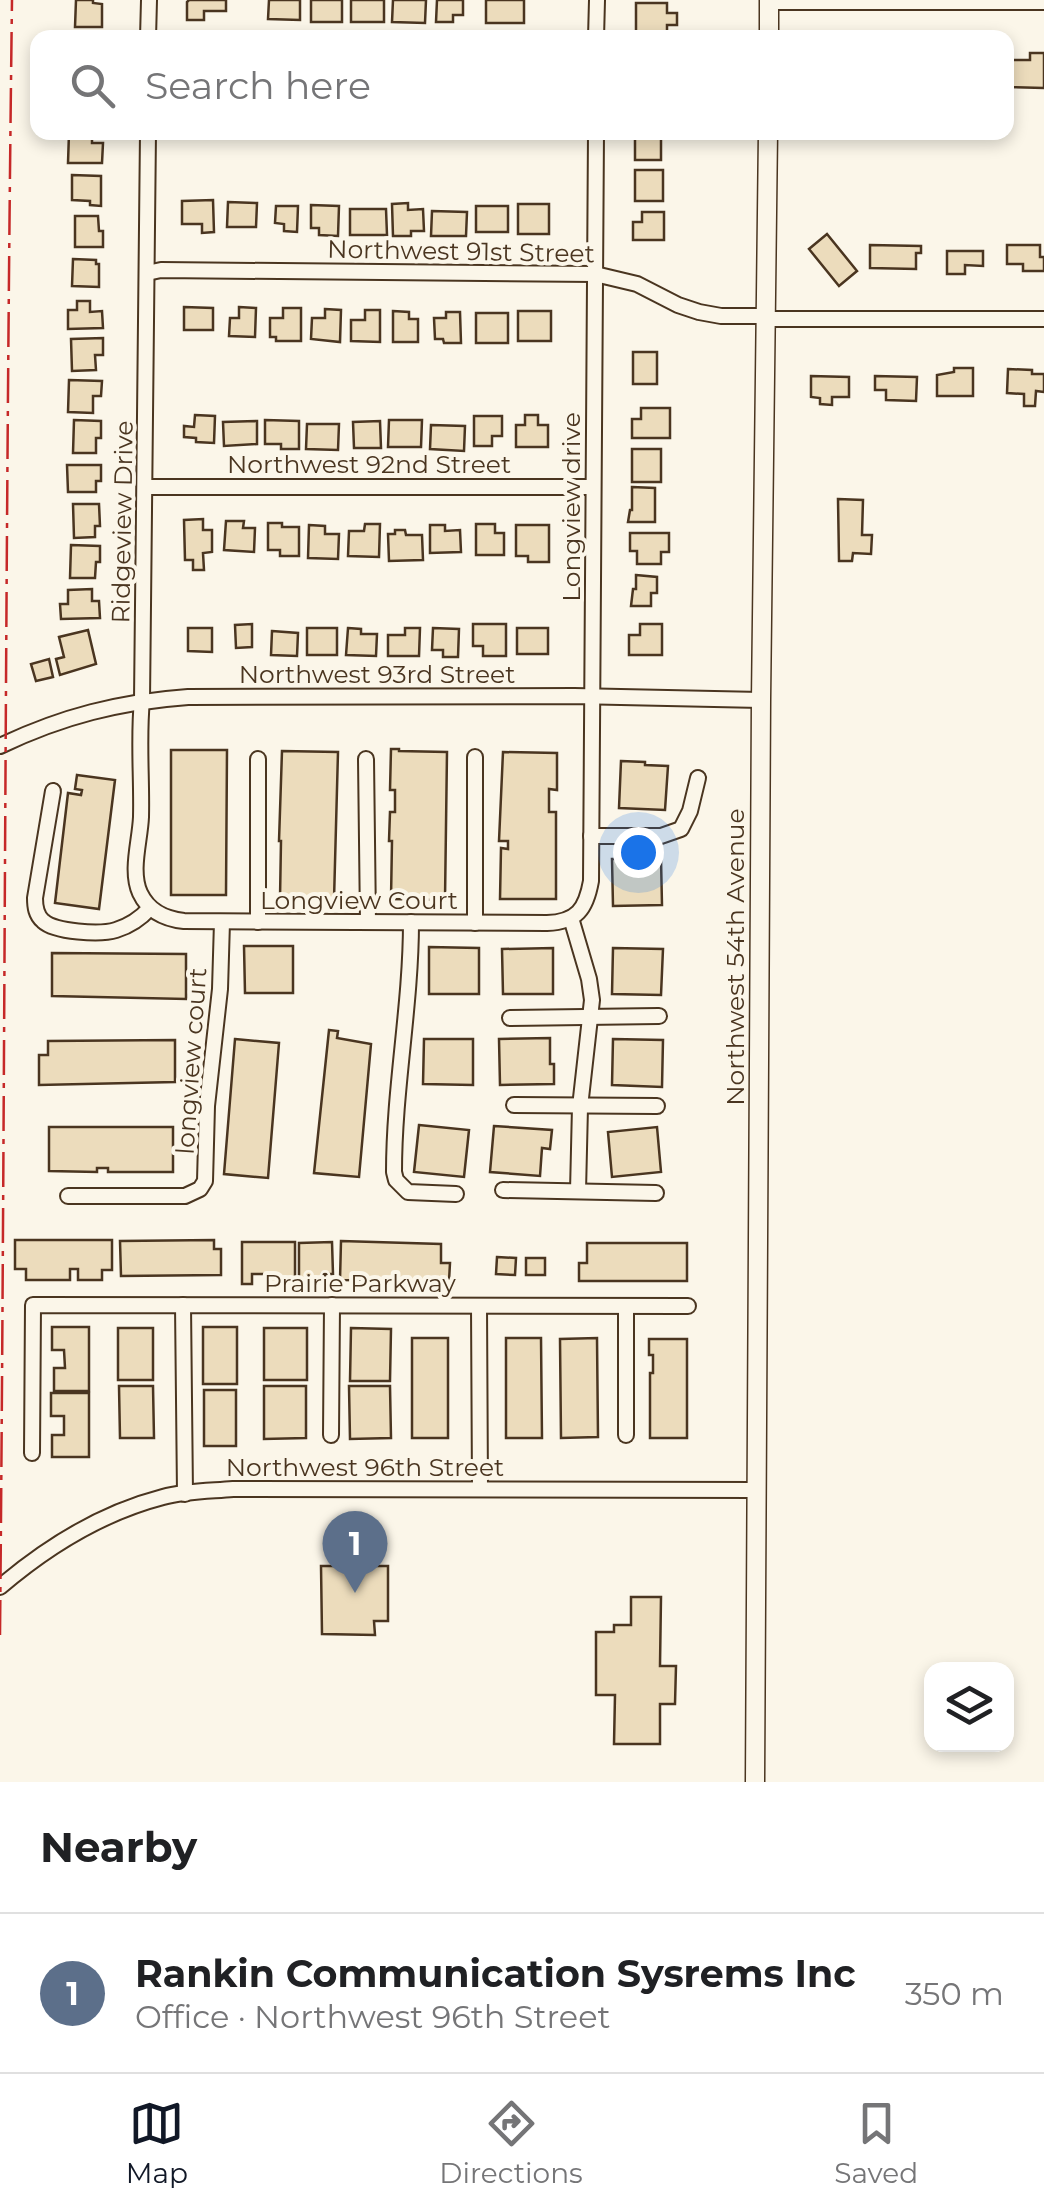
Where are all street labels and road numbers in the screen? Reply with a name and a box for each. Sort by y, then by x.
street label: Northwest 91st Street [327,234,595,268]
street label: Longview drive [556,412,586,602]
street label: Ridgeview Drive [105,420,139,624]
street label: Northwest 92nd Street [227,449,511,479]
street label: Northwest 93rd Street [239,659,515,689]
street label: Northwest 54th Avenue [720,808,750,1106]
street label: Longview Court [260,885,458,915]
street label: longview court [170,967,212,1155]
street label: Prairie Parkway [264,1268,456,1298]
street label: Northwest 96th Street [226,1452,504,1482]

